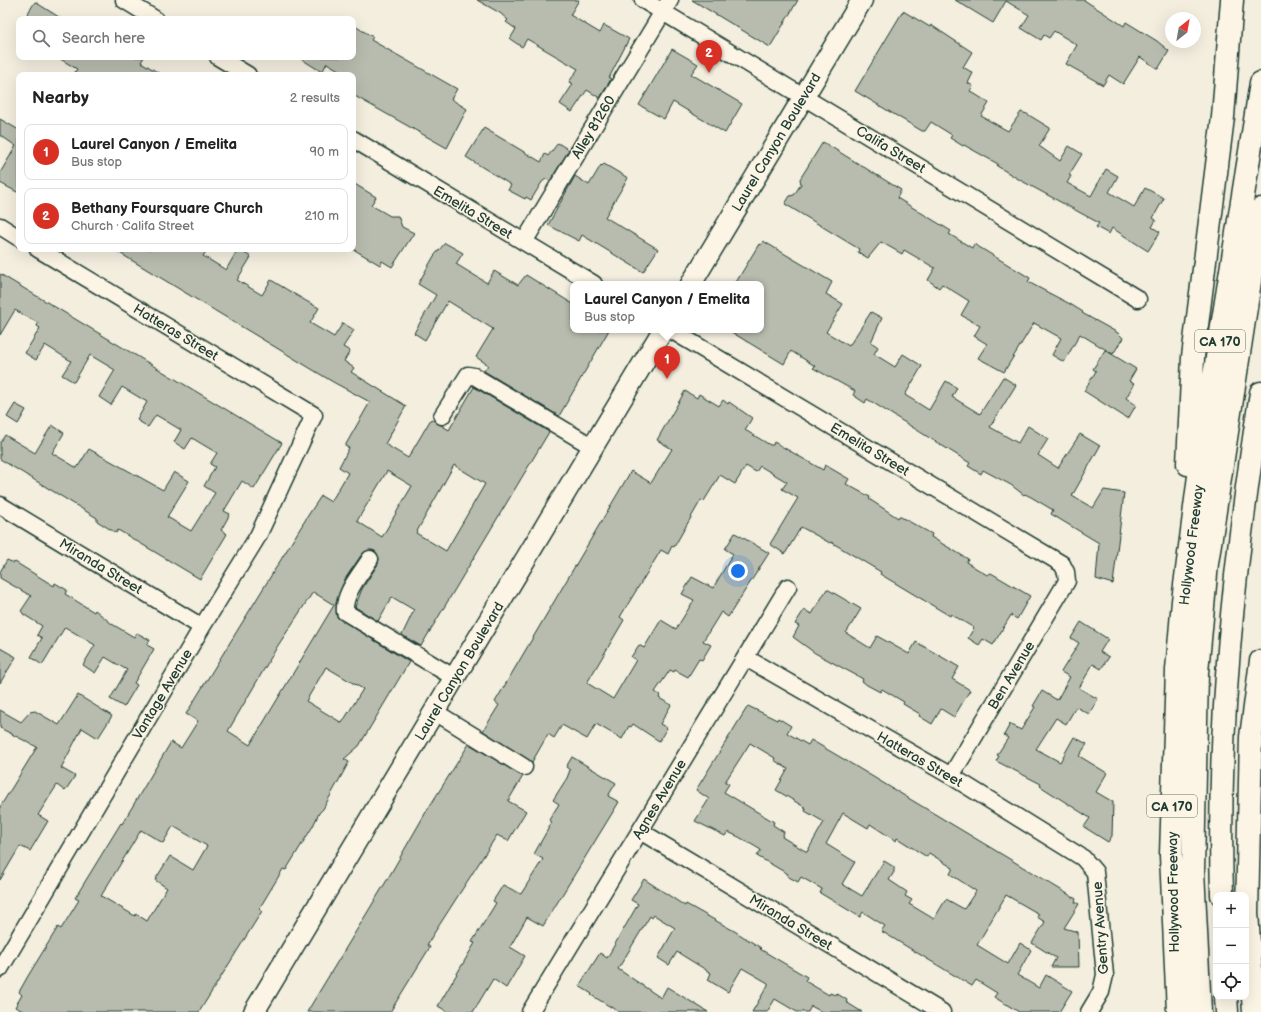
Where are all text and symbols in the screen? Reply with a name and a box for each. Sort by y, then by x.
north arrow [1165,12,1201,48]
search box [16,16,356,60]
icon: search [30,27,52,49]
text: Search here [62,29,145,48]
pin: 2 [696,40,722,73]
street label: Laurel Canyon Boulevard [728,70,825,215]
text: Nearby [32,88,89,108]
text: 2 results [290,90,340,106]
street label: Alley 81260 [568,93,619,162]
street label: Califa Street [853,122,929,177]
text: Laurel Canyon / Emelita [71,135,237,154]
text: 1 [43,144,49,160]
text: 90 m [310,144,339,160]
text: Bus stop [71,154,122,170]
street label: Emelita Street [430,182,516,243]
text: Bethany Foursquare Church [71,199,263,218]
text: 2 [42,208,50,224]
text: 210 m [305,208,339,224]
text: Church · Califa Street [71,218,194,234]
popup [570,281,764,333]
text: Laurel Canyon / Emelita [584,290,750,309]
street label: Hatteras Street [130,300,222,365]
text: Bus stop [584,309,635,325]
road number: CA 170 [1195,330,1245,352]
pin: 1 [654,346,680,379]
street label: Emelita Street [827,419,913,480]
street label: Hollywood Freeway [1176,483,1207,606]
street label: Miranda Street [56,535,146,598]
your location [728,561,748,581]
street label: Laurel Canyon Boulevard [411,599,508,744]
street label: Ben Avenue [984,638,1038,712]
street label: Vantage Avenue [129,646,196,743]
street label: Hatteras Street [874,728,966,791]
street label: Agnes Avenue [629,756,690,842]
road number: CA 170 [1147,795,1197,817]
street label: Hollywood Freeway [1164,831,1183,953]
street label: Gentry Avenue [1089,881,1112,975]
street label: Miranda Street [746,891,836,954]
map controls [1213,892,1249,1000]
button: + [1213,892,1249,928]
button: − [1213,928,1249,964]
button: locate [1213,964,1249,1000]

